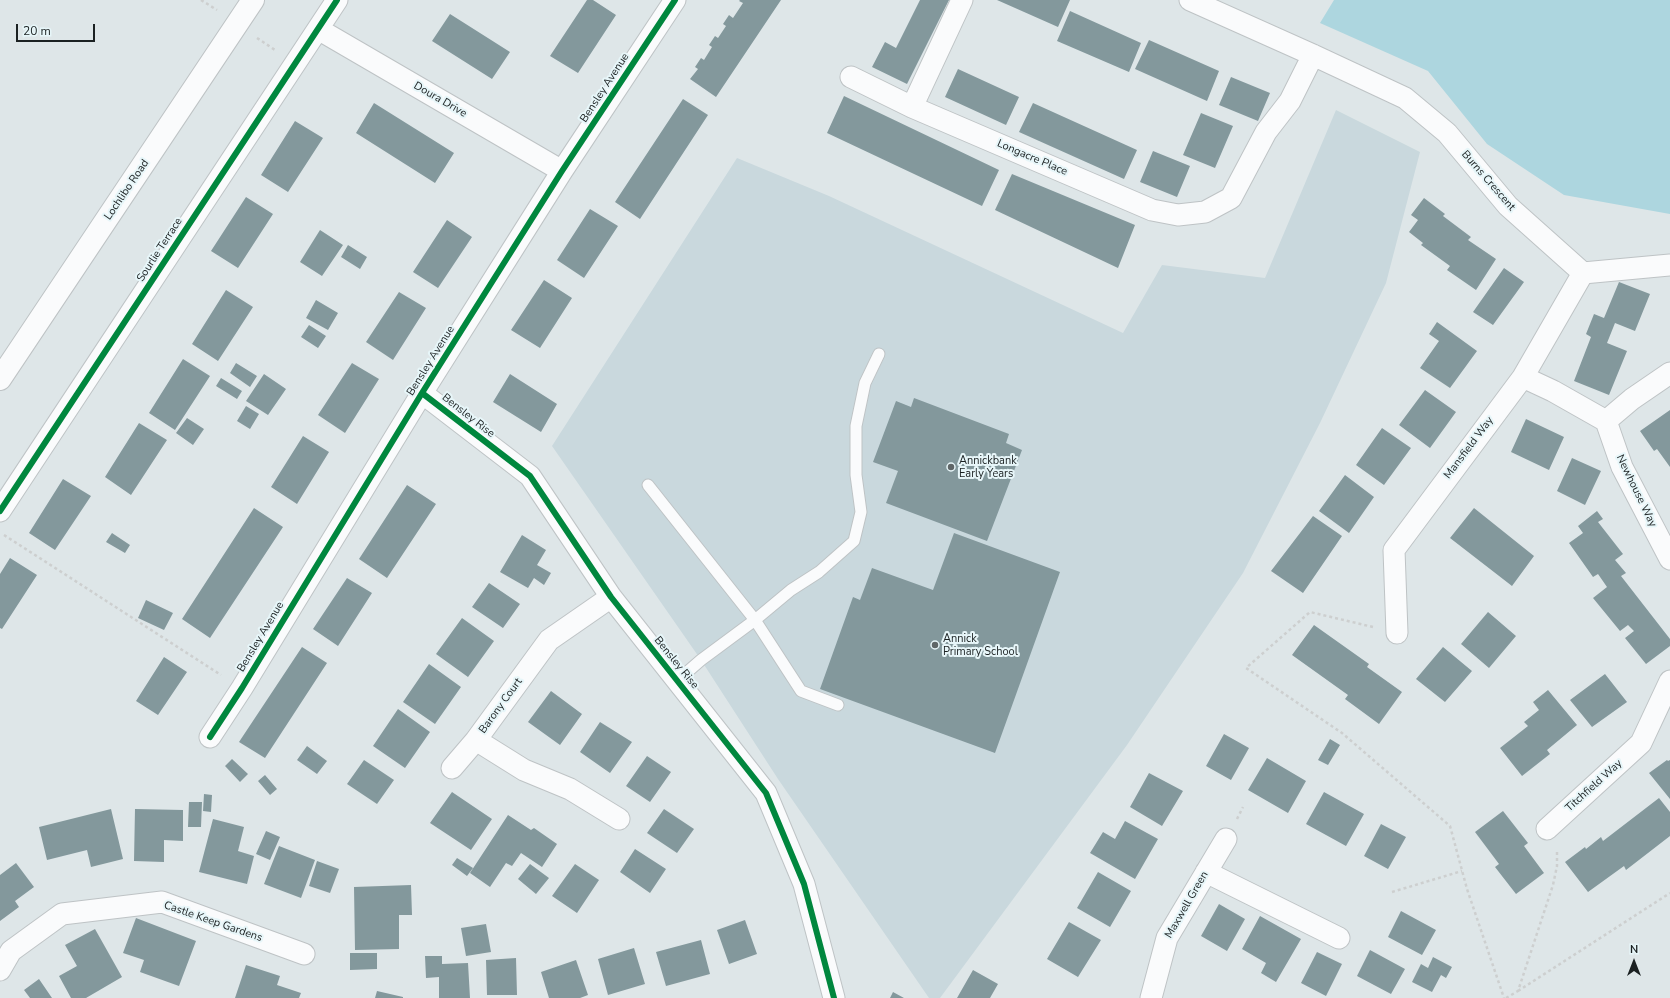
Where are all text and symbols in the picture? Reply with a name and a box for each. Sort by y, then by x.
scale bar [18,16,97,42]
text: 20 m [23,23,51,39]
street label: Bensley Avenue [578,51,632,125]
street label: Doura Drive [411,80,469,120]
street label: Longacre Place [995,137,1069,179]
street label: Burns Crescent [1458,148,1518,214]
street label: Lochlibo Road [102,157,152,223]
street label: Sourlie Terrace [134,216,186,284]
street label: Bensley Avenue [404,324,458,398]
street label: Bensley Rise [439,391,497,441]
street label: Mansfield Way [1441,414,1497,482]
street label: Newhouse Way [1613,453,1659,529]
place label: Annickbank Early Years [959,454,1017,480]
marker: Annickbank Early Years [946,462,956,472]
street label: Bensley Avenue [235,599,287,675]
place label: Annick Primary School [943,632,1018,658]
street label: Bensley Rise [651,634,701,692]
marker: Annick Primary School [930,640,940,650]
street label: Barony Court [476,676,526,736]
street label: Titchfield Way [1563,757,1625,815]
street label: Maxwell Green [1163,869,1211,941]
street label: Castle Keep Gardens [162,899,264,945]
north arrow [1614,942,1654,982]
text: N [1630,942,1638,957]

